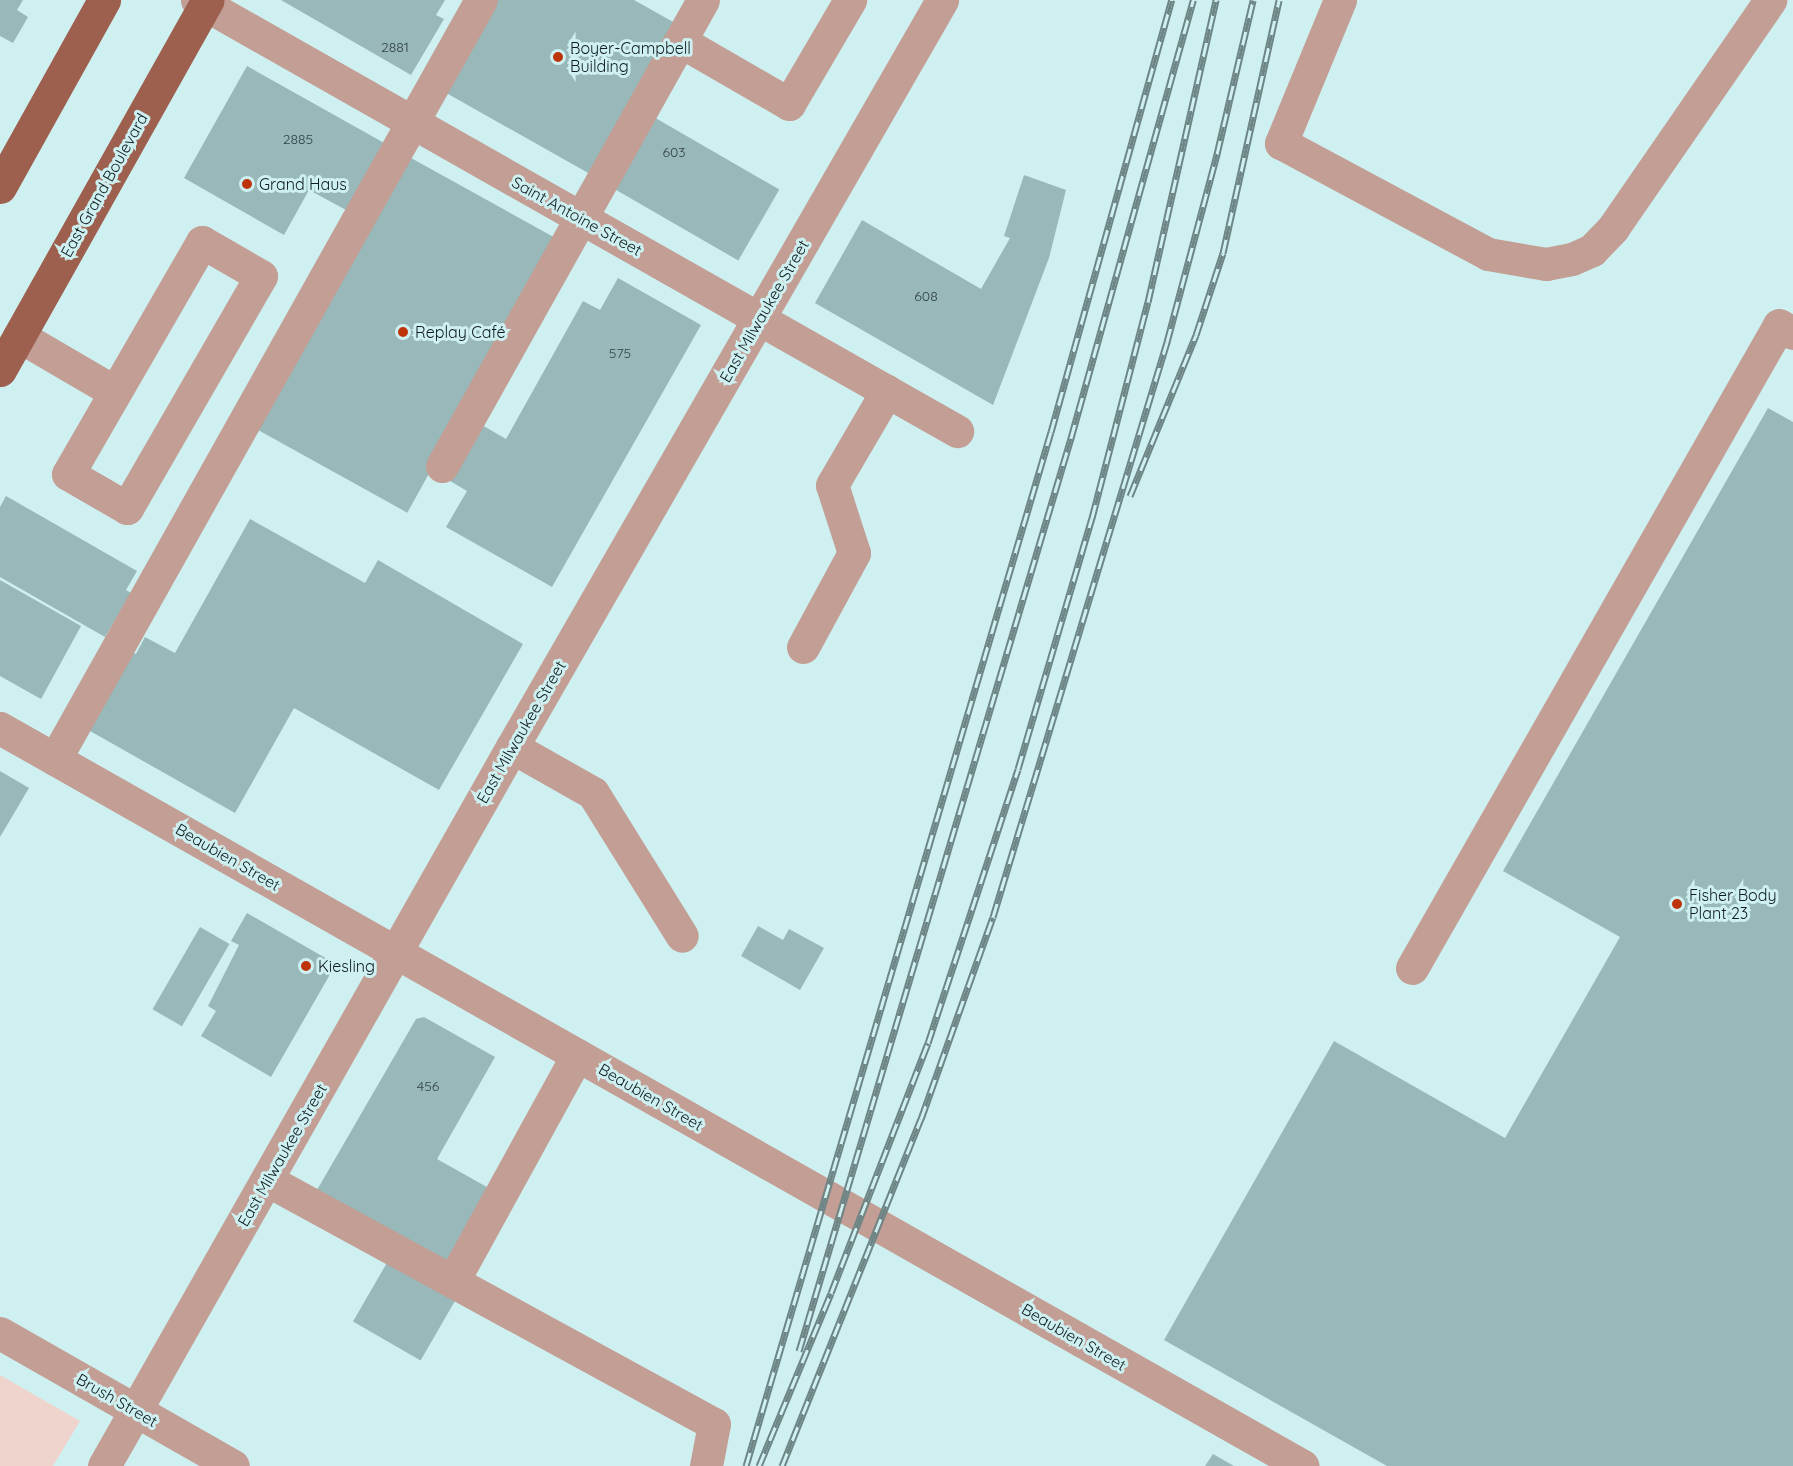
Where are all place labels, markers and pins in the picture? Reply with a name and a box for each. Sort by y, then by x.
place label: Boyer-Campbell Building [570,38,691,76]
marker: Boyer-Campbell Building [551,50,565,64]
place label: Grand Haus [259,174,347,194]
marker: Grand Haus [240,177,254,191]
place label: Replay Café [415,322,506,342]
marker: Replay Café [396,325,410,339]
place label: Fisher Body Plant 23 [1689,885,1776,923]
marker: Fisher Body Plant 23 [1670,897,1684,911]
place label: Kiesling [318,956,375,976]
marker: Kiesling [299,959,313,973]

